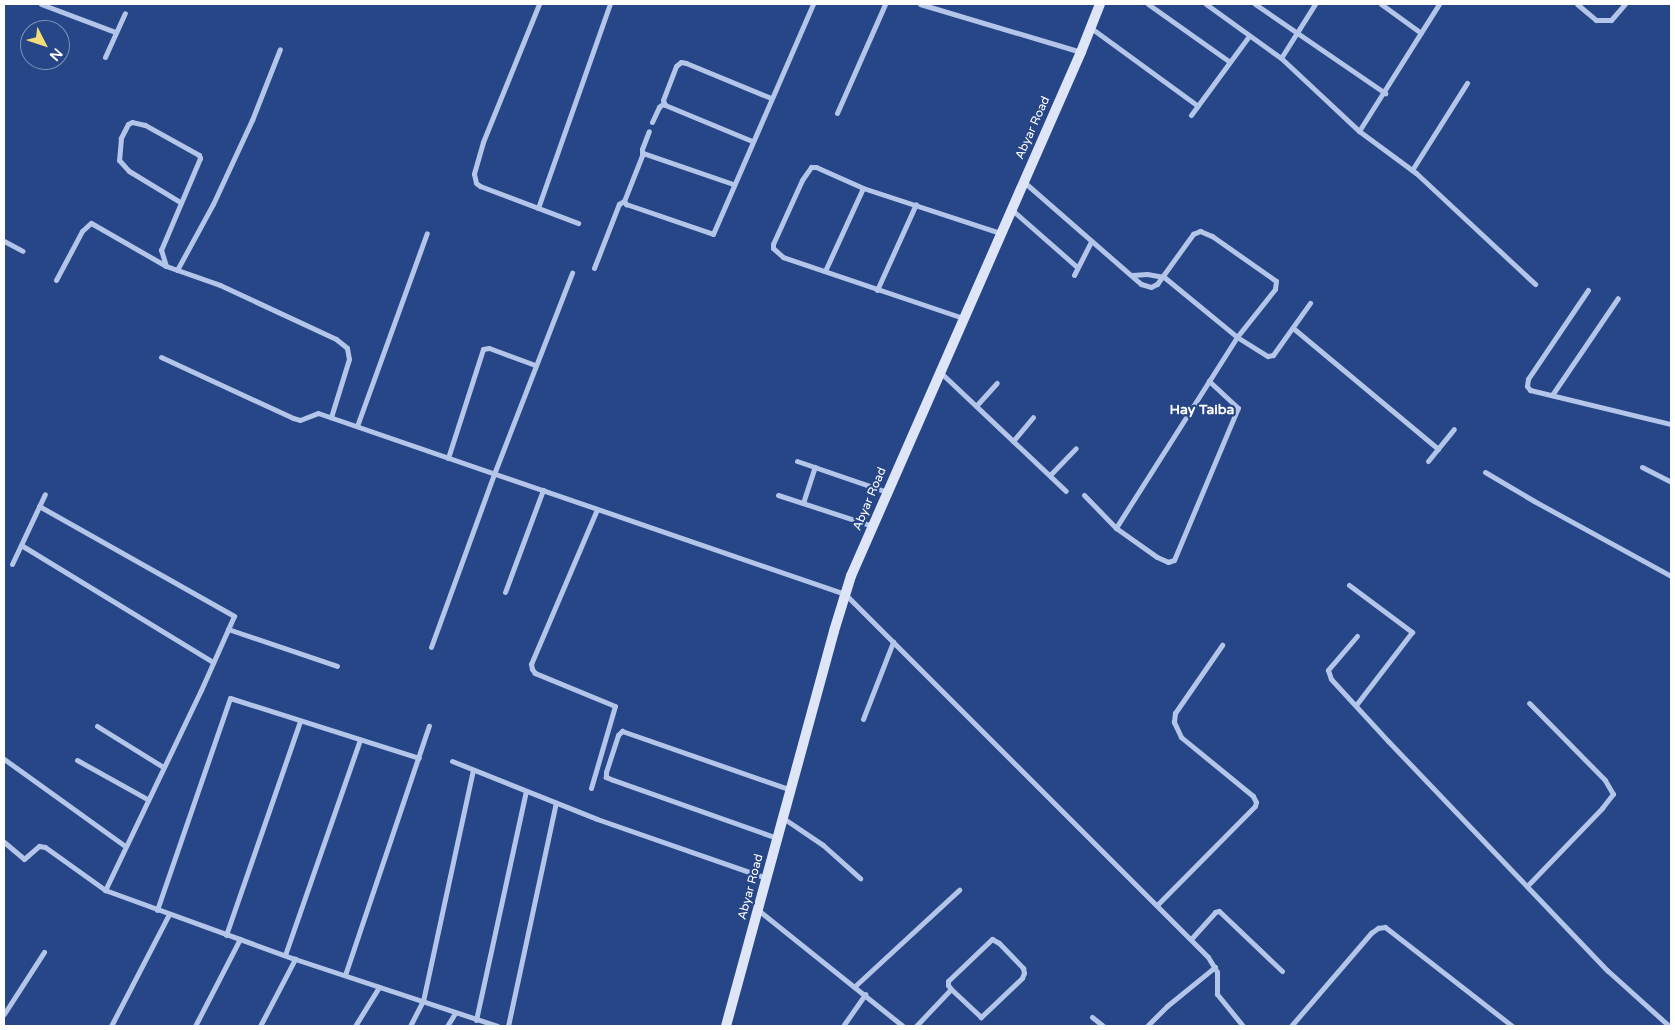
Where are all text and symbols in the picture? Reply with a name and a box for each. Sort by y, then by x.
north arrow [20,20,70,70]
text: N [46,45,66,64]
street label: Abyar Road [1013,94,1053,162]
district label: Hay Taiba [1170,402,1234,418]
street label: Abyar Road [850,465,890,533]
street label: Abyar Road [735,853,767,921]

